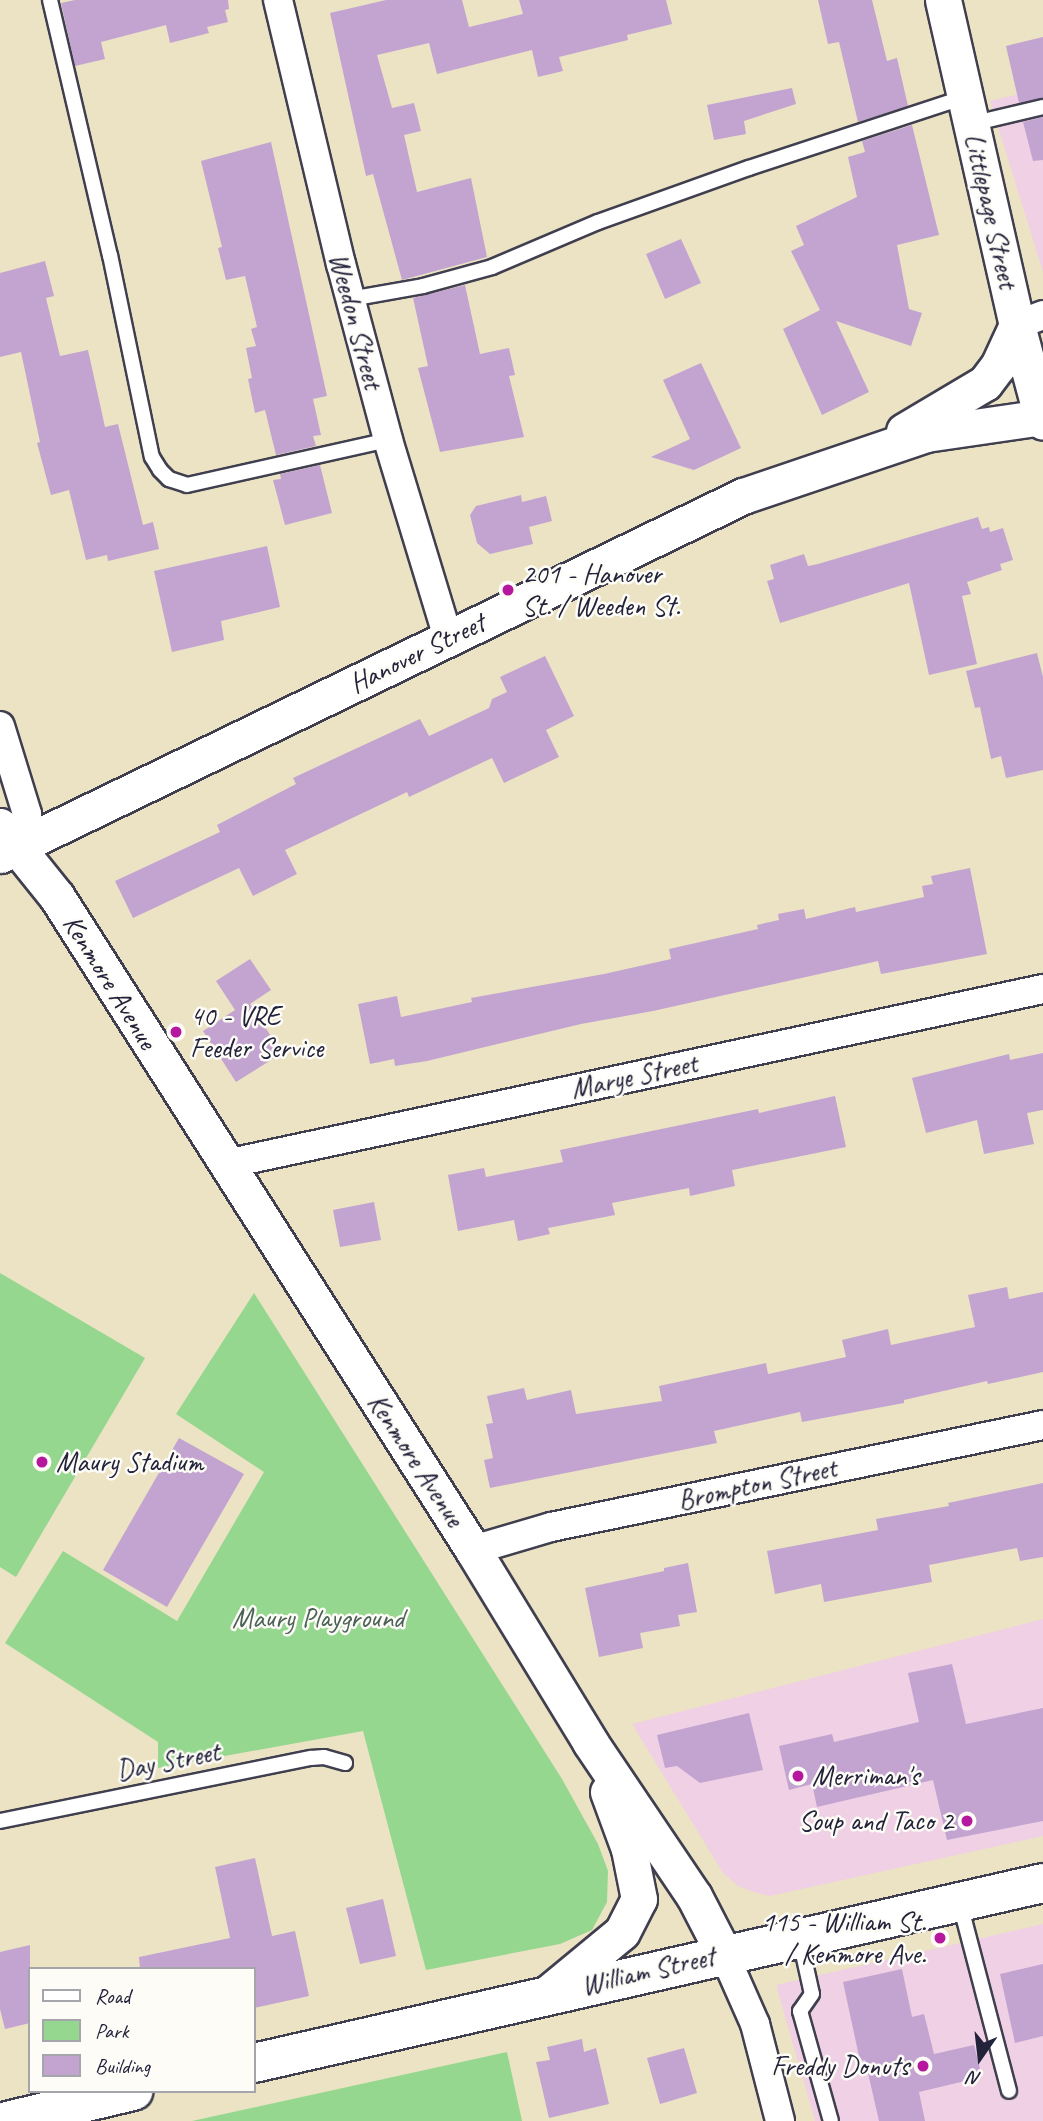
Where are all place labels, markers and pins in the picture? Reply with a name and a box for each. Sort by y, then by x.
place label: 201 - Hanover St. / Weeden St. [522,557,681,623]
marker: 201 - Hanover St. / Weeden St. [500,582,516,598]
place label: 40 - VRE Feeder Service [190,999,324,1065]
marker: 40 - VRE Feeder Service [168,1024,184,1040]
place label: Maury Stadium [56,1445,203,1479]
marker: Maury Stadium [34,1454,50,1470]
place label: Merriman's [812,1759,919,1793]
marker: Merriman's [790,1768,806,1784]
place label: Soup and Taco 2 [798,1804,953,1838]
marker: Soup and Taco 2 [959,1813,975,1829]
place label: 115 - William St. / Kenmore Ave. [762,1905,926,1971]
marker: 115 - William St. / Kenmore Ave. [932,1930,948,1946]
place label: Freddy Donuts [771,2049,909,2083]
marker: Freddy Donuts [915,2058,931,2074]

